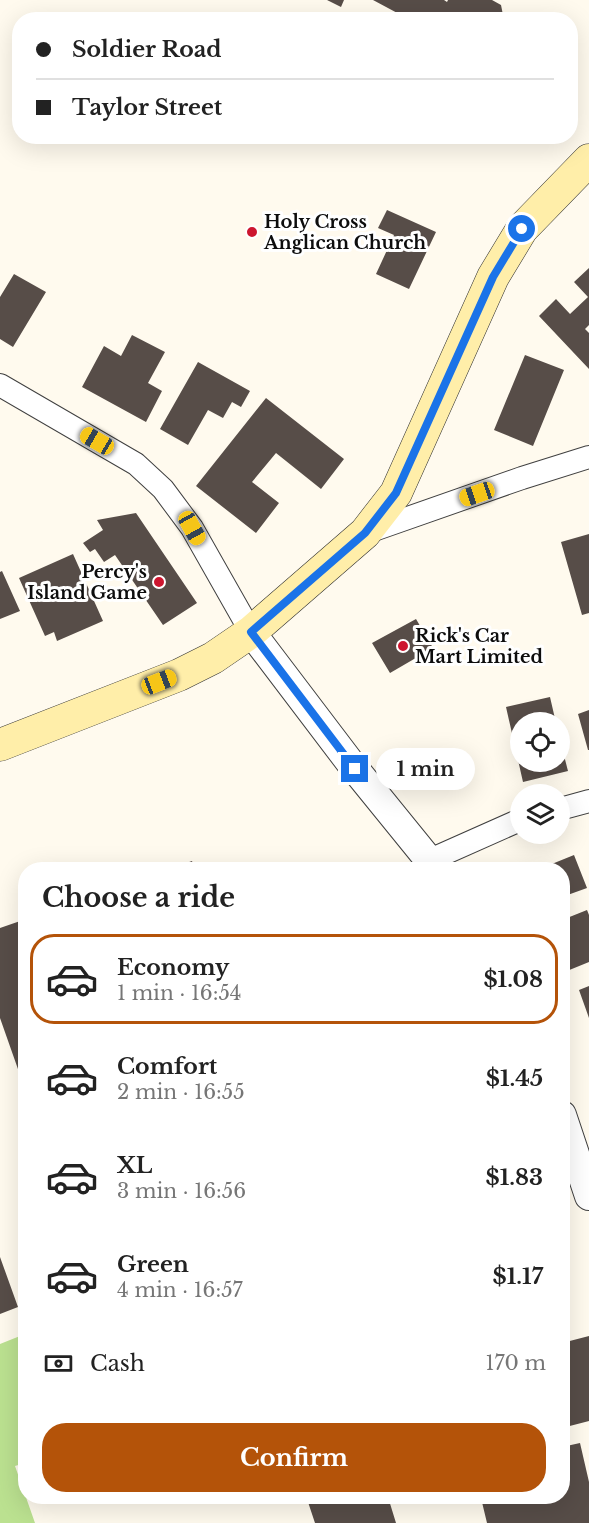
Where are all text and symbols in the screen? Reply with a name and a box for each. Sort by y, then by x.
text: Soldier Road [72,36,222,63]
text: Taylor Street [72,94,222,121]
place label: Holy Cross Anglican Church [263,211,426,254]
route start [508,215,535,242]
marker: Holy Cross Anglican Church [245,225,259,239]
car [77,424,117,458]
car [457,480,497,508]
car [175,508,209,548]
place label: Percy's Island Game [27,561,147,604]
marker: Percy's Island Game [152,575,166,589]
place label: Rick's Car Mart Limited [415,625,543,668]
marker: Rick's Car Mart Limited [396,639,410,653]
car [139,667,179,697]
map controls [510,712,570,844]
button: locate [510,712,570,772]
callout: 1 min [376,748,475,790]
route end [341,755,368,782]
text: 1 min [397,757,454,781]
button: layers [510,784,570,844]
text: Choose a ride [42,881,235,914]
icon: car [45,952,99,1006]
text: Economy [117,954,229,981]
text: $1.08 [483,966,543,993]
text: 1 min · 16:54 [117,981,241,1005]
icon: car [45,1051,99,1105]
text: Comfort [117,1053,217,1080]
text: $1.45 [486,1065,543,1092]
text: 2 min · 16:55 [117,1080,245,1104]
icon: car [45,1150,99,1204]
text: XL [117,1152,152,1179]
text: $1.83 [486,1164,543,1191]
text: 3 min · 16:56 [117,1179,246,1203]
icon: car [45,1249,99,1303]
text: Green [117,1251,189,1278]
text: $1.17 [493,1263,543,1290]
text: 4 min · 16:57 [117,1278,243,1302]
icon: cash [42,1347,75,1380]
text: Cash [90,1350,145,1377]
text: 170 m [486,1351,546,1375]
button: Confirm [42,1423,546,1492]

